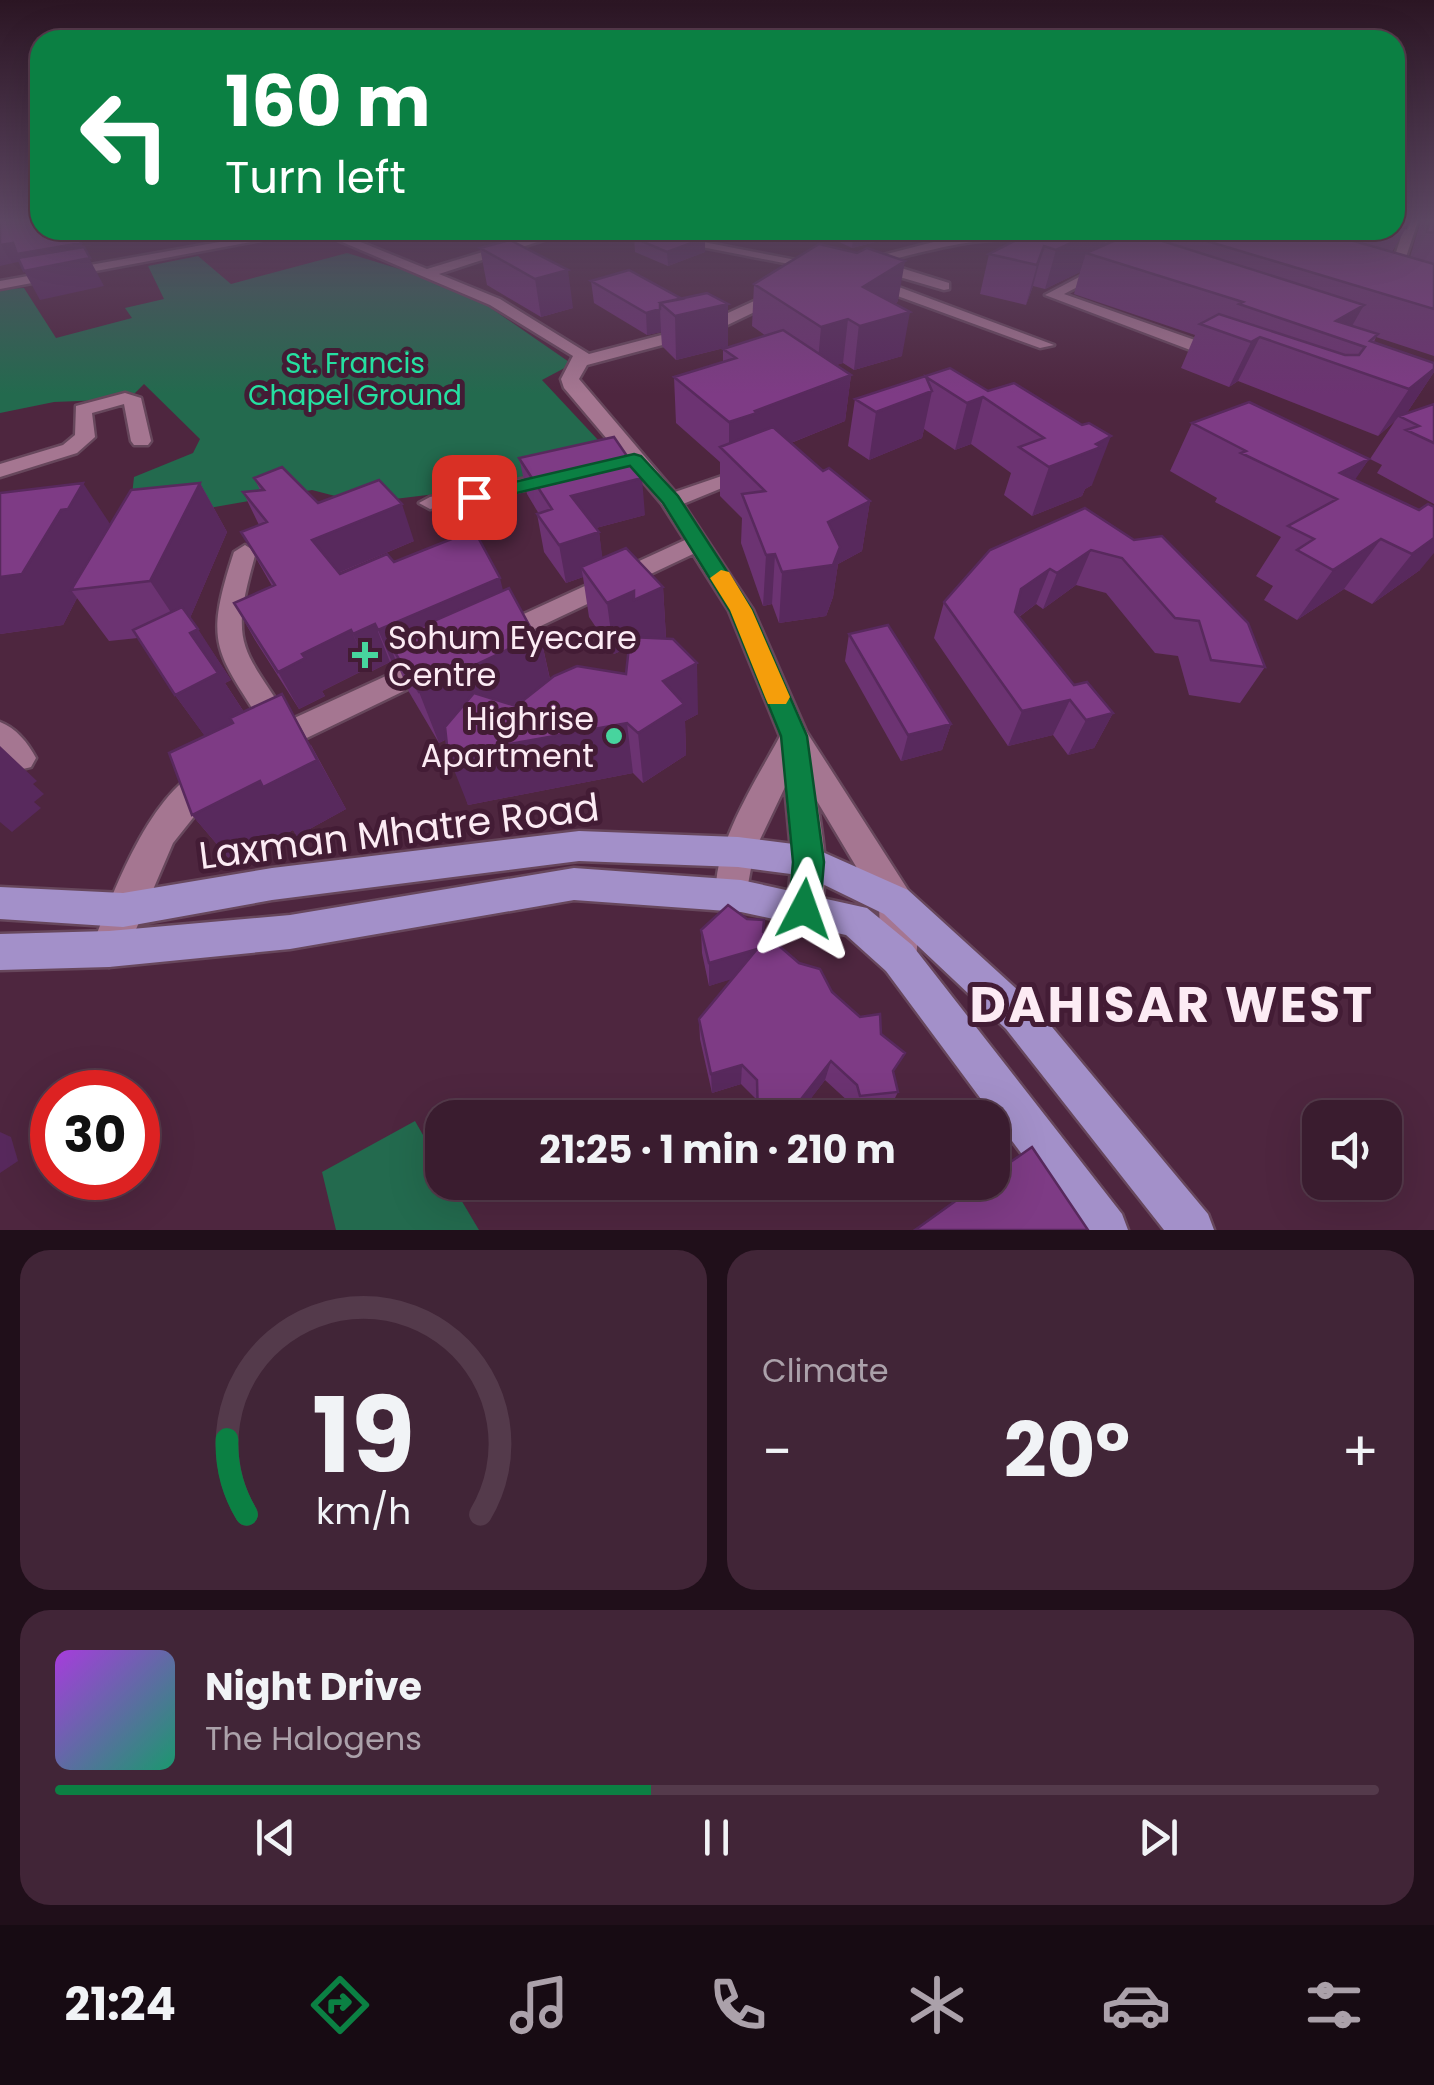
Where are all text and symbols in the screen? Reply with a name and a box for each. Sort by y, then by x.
text: 160 m [225,52,431,151]
icon: left [60,70,190,200]
text: Turn left [225,146,406,209]
park label: St. Francis Chapel Ground [248,344,462,415]
pin [432,455,517,540]
icon: arrive [447,470,502,525]
place label: Sohum Eyecare Centre [388,615,637,697]
marker: Sohum Eyecare Centre [352,642,378,668]
place label: Highrise Apartment [421,696,594,778]
marker: Highrise Apartment [603,725,625,747]
street label: Laxman Mhatre Road [196,780,602,882]
position arrow [752,857,856,961]
district label: DAHISAR WEST [969,969,1375,1040]
speed limit sign: 30 [30,1070,160,1200]
map controls [1302,1100,1402,1200]
button: sound [1302,1100,1402,1200]
text: 21:25 · 1 min · 210 m [539,1123,896,1176]
text: Climate [762,1348,889,1393]
text: 19 [312,1363,415,1508]
text: 20° [1004,1398,1130,1503]
text: − [762,1413,792,1490]
text: + [1341,1413,1379,1490]
text: km/h [316,1486,411,1537]
text: Night Drive [205,1660,422,1713]
text: The Halogens [205,1716,422,1761]
icon: previous [248,1810,303,1865]
icon: pause [689,1810,744,1865]
icon: next [1131,1810,1186,1865]
icon: directions [305,1970,375,2040]
icon: music [504,1970,574,2040]
icon: phone [703,1970,773,2040]
icon: climate [902,1970,972,2040]
icon: car [1101,1970,1171,2040]
icon: filters [1299,1970,1369,2040]
text: 21:24 [64,1973,176,2036]

